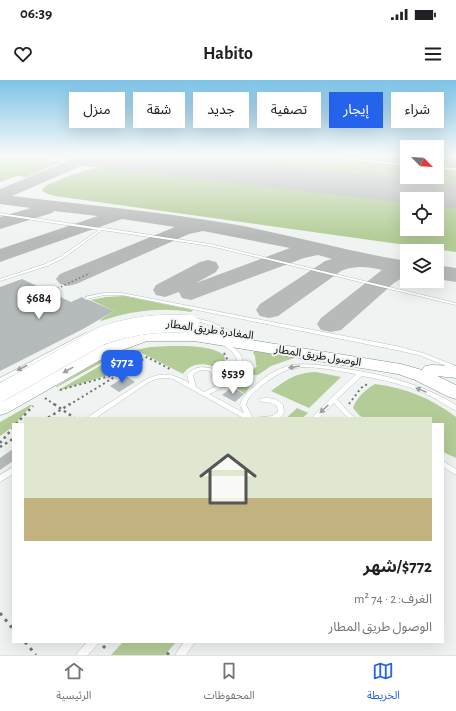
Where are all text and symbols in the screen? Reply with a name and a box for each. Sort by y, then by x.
text: 06:39 [20,6,52,21]
icon: heart [12,43,34,65]
icon: menu [422,43,444,65]
text: Habito [203,45,253,63]
chip: منزل [69,92,125,128]
chip: شقة [133,92,185,128]
chip: جديد [193,92,249,128]
chip: تصفية [257,92,321,128]
chip: إيجار [329,92,383,128]
chip: شراء [391,92,444,128]
north arrow [400,140,444,184]
map controls [400,140,444,288]
button: locate [400,192,444,236]
button: layers [400,244,444,288]
pin: $684 [15,286,63,320]
text: $684 [26,292,52,305]
street label: المغادرة طريق المطار [164,318,254,342]
street label: الوصول طريق المطار [273,343,362,369]
pin: $772 [98,350,146,384]
text: $772 [110,356,134,369]
pin: $539 [209,361,257,395]
one-way arrow [288,364,300,370]
one-way arrow [16,365,28,372]
one-way arrow [62,367,74,374]
text: $539 [221,367,245,380]
one-way arrow [415,386,427,392]
one-way arrow [319,404,329,414]
icon: home [192,443,264,515]
text: $772/شهر [363,558,432,575]
text: الغرف: 2 · 74 m² [354,593,432,606]
text: الوصول طريق المطار [328,621,432,634]
tab: الرئيسية [56,660,92,707]
tab: المحفوظات [204,660,255,707]
tab: الخريطة [367,660,400,707]

